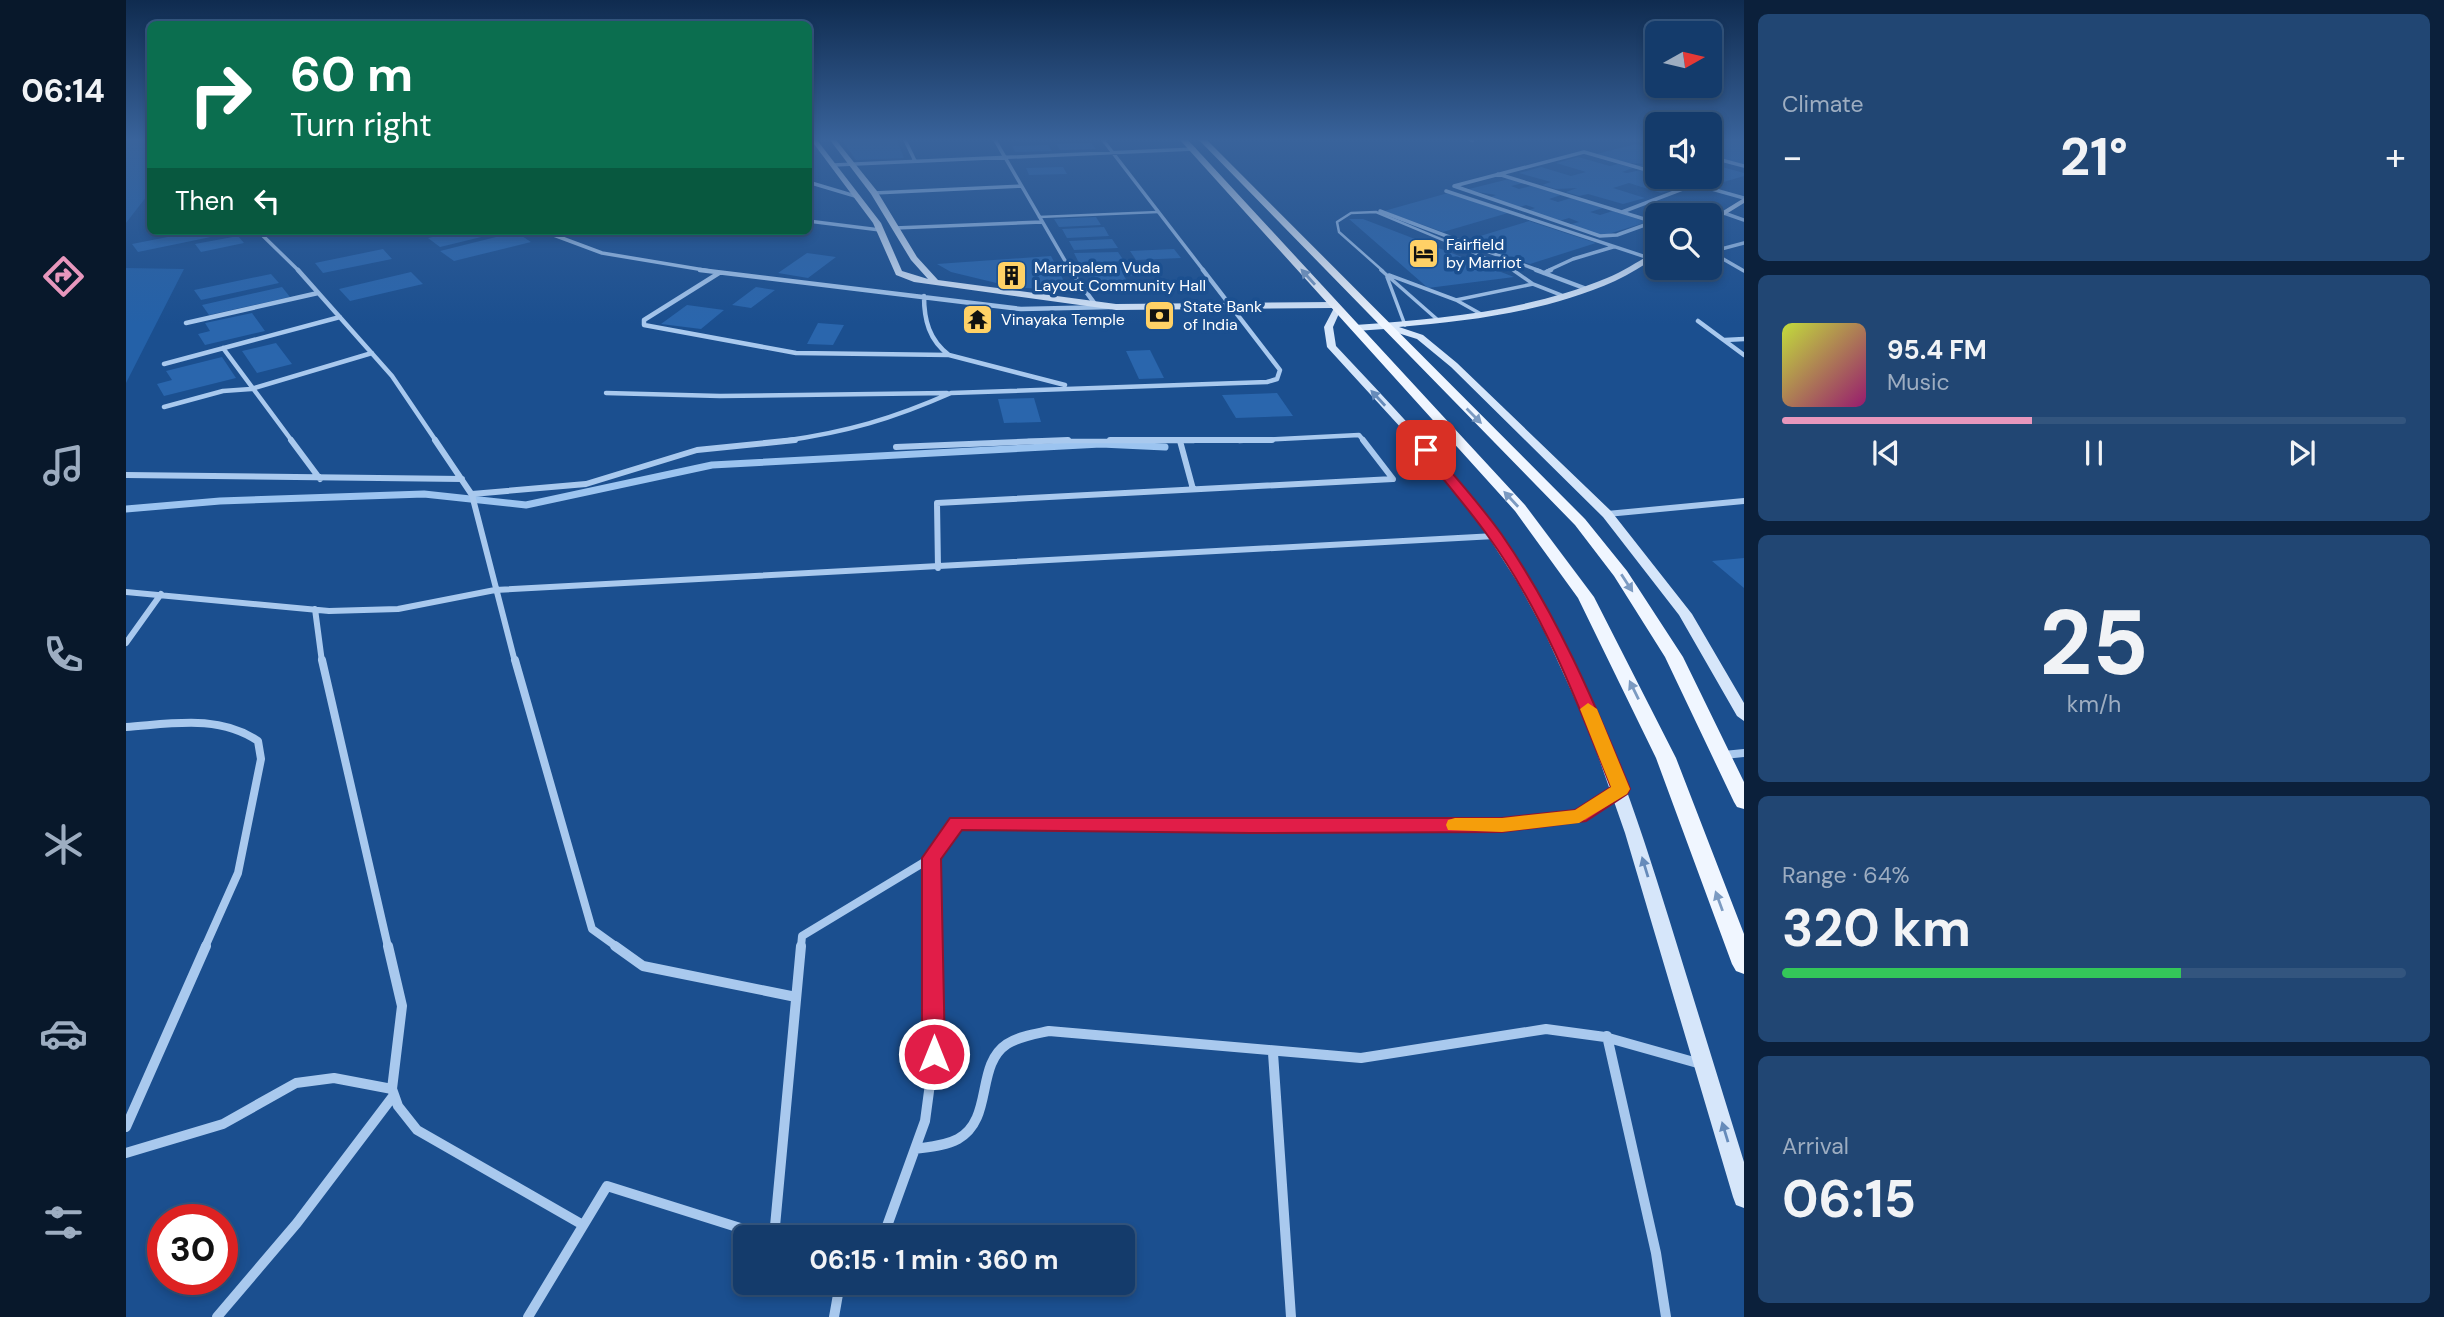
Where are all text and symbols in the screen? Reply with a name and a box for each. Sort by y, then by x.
north arrow [1645,21,1722,98]
map controls [1645,21,1722,280]
text: 60 m [290,42,413,106]
icon: right [175,49,266,140]
text: 06:14 [21,70,105,112]
text: Climate [1782,89,1864,119]
text: Turn right [290,104,432,146]
button: sound [1645,112,1722,189]
text: 21° [2060,123,2128,191]
text: − [1782,132,1803,182]
text: + [2385,132,2406,182]
icon: left [248,182,286,220]
text: Then [175,184,234,218]
button: search [1645,203,1722,280]
place label: Fairfield by Marriot [1446,234,1522,273]
hotel icon: Fairfield by Marriot [1406,236,1440,270]
icon: directions [39,252,88,301]
place label: Marripalem Vuda Layout Community Hall [1034,257,1206,296]
building icon: Marripalem Vuda Layout Community Hall [994,259,1028,293]
one-way arrow [1300,268,1316,286]
place label: State Bank of India [1183,296,1262,335]
bank icon: State Bank of India [1143,298,1177,332]
temple icon: Vinayaka Temple [961,302,995,336]
place label: Vinayaka Temple [1001,309,1125,330]
text: 95.4 FM [1887,333,1987,367]
text: Music [1887,367,1950,397]
one-way arrow [1371,390,1387,407]
one-way arrow [1465,407,1481,424]
pin [1396,420,1456,480]
icon: arrive [1407,431,1445,469]
icon: previous [1867,434,1905,472]
icon: pause [2075,434,2113,472]
icon: next [2283,434,2321,472]
icon: music [39,441,88,490]
one-way arrow [1504,491,1520,508]
one-way arrow [1620,574,1633,593]
text: 25 [2039,584,2149,702]
icon: phone [39,630,88,679]
one-way arrow [1628,680,1639,700]
text: km/h [2067,689,2121,719]
icon: climate [39,820,88,869]
one-way arrow [1639,856,1649,877]
text: Range · 64% [1782,860,1910,890]
one-way arrow [1713,890,1724,911]
text: 320 km [1782,894,1971,962]
icon: car [39,1009,88,1058]
position arrow [897,1017,971,1091]
one-way arrow [1719,1121,1729,1142]
text: Arrival [1782,1131,1849,1161]
text: 06:15 [1782,1165,1916,1233]
icon: filters [39,1198,88,1247]
speed limit sign: 30 [147,1204,238,1295]
text: 06:15 · 1 min · 360 m [810,1243,1058,1277]

